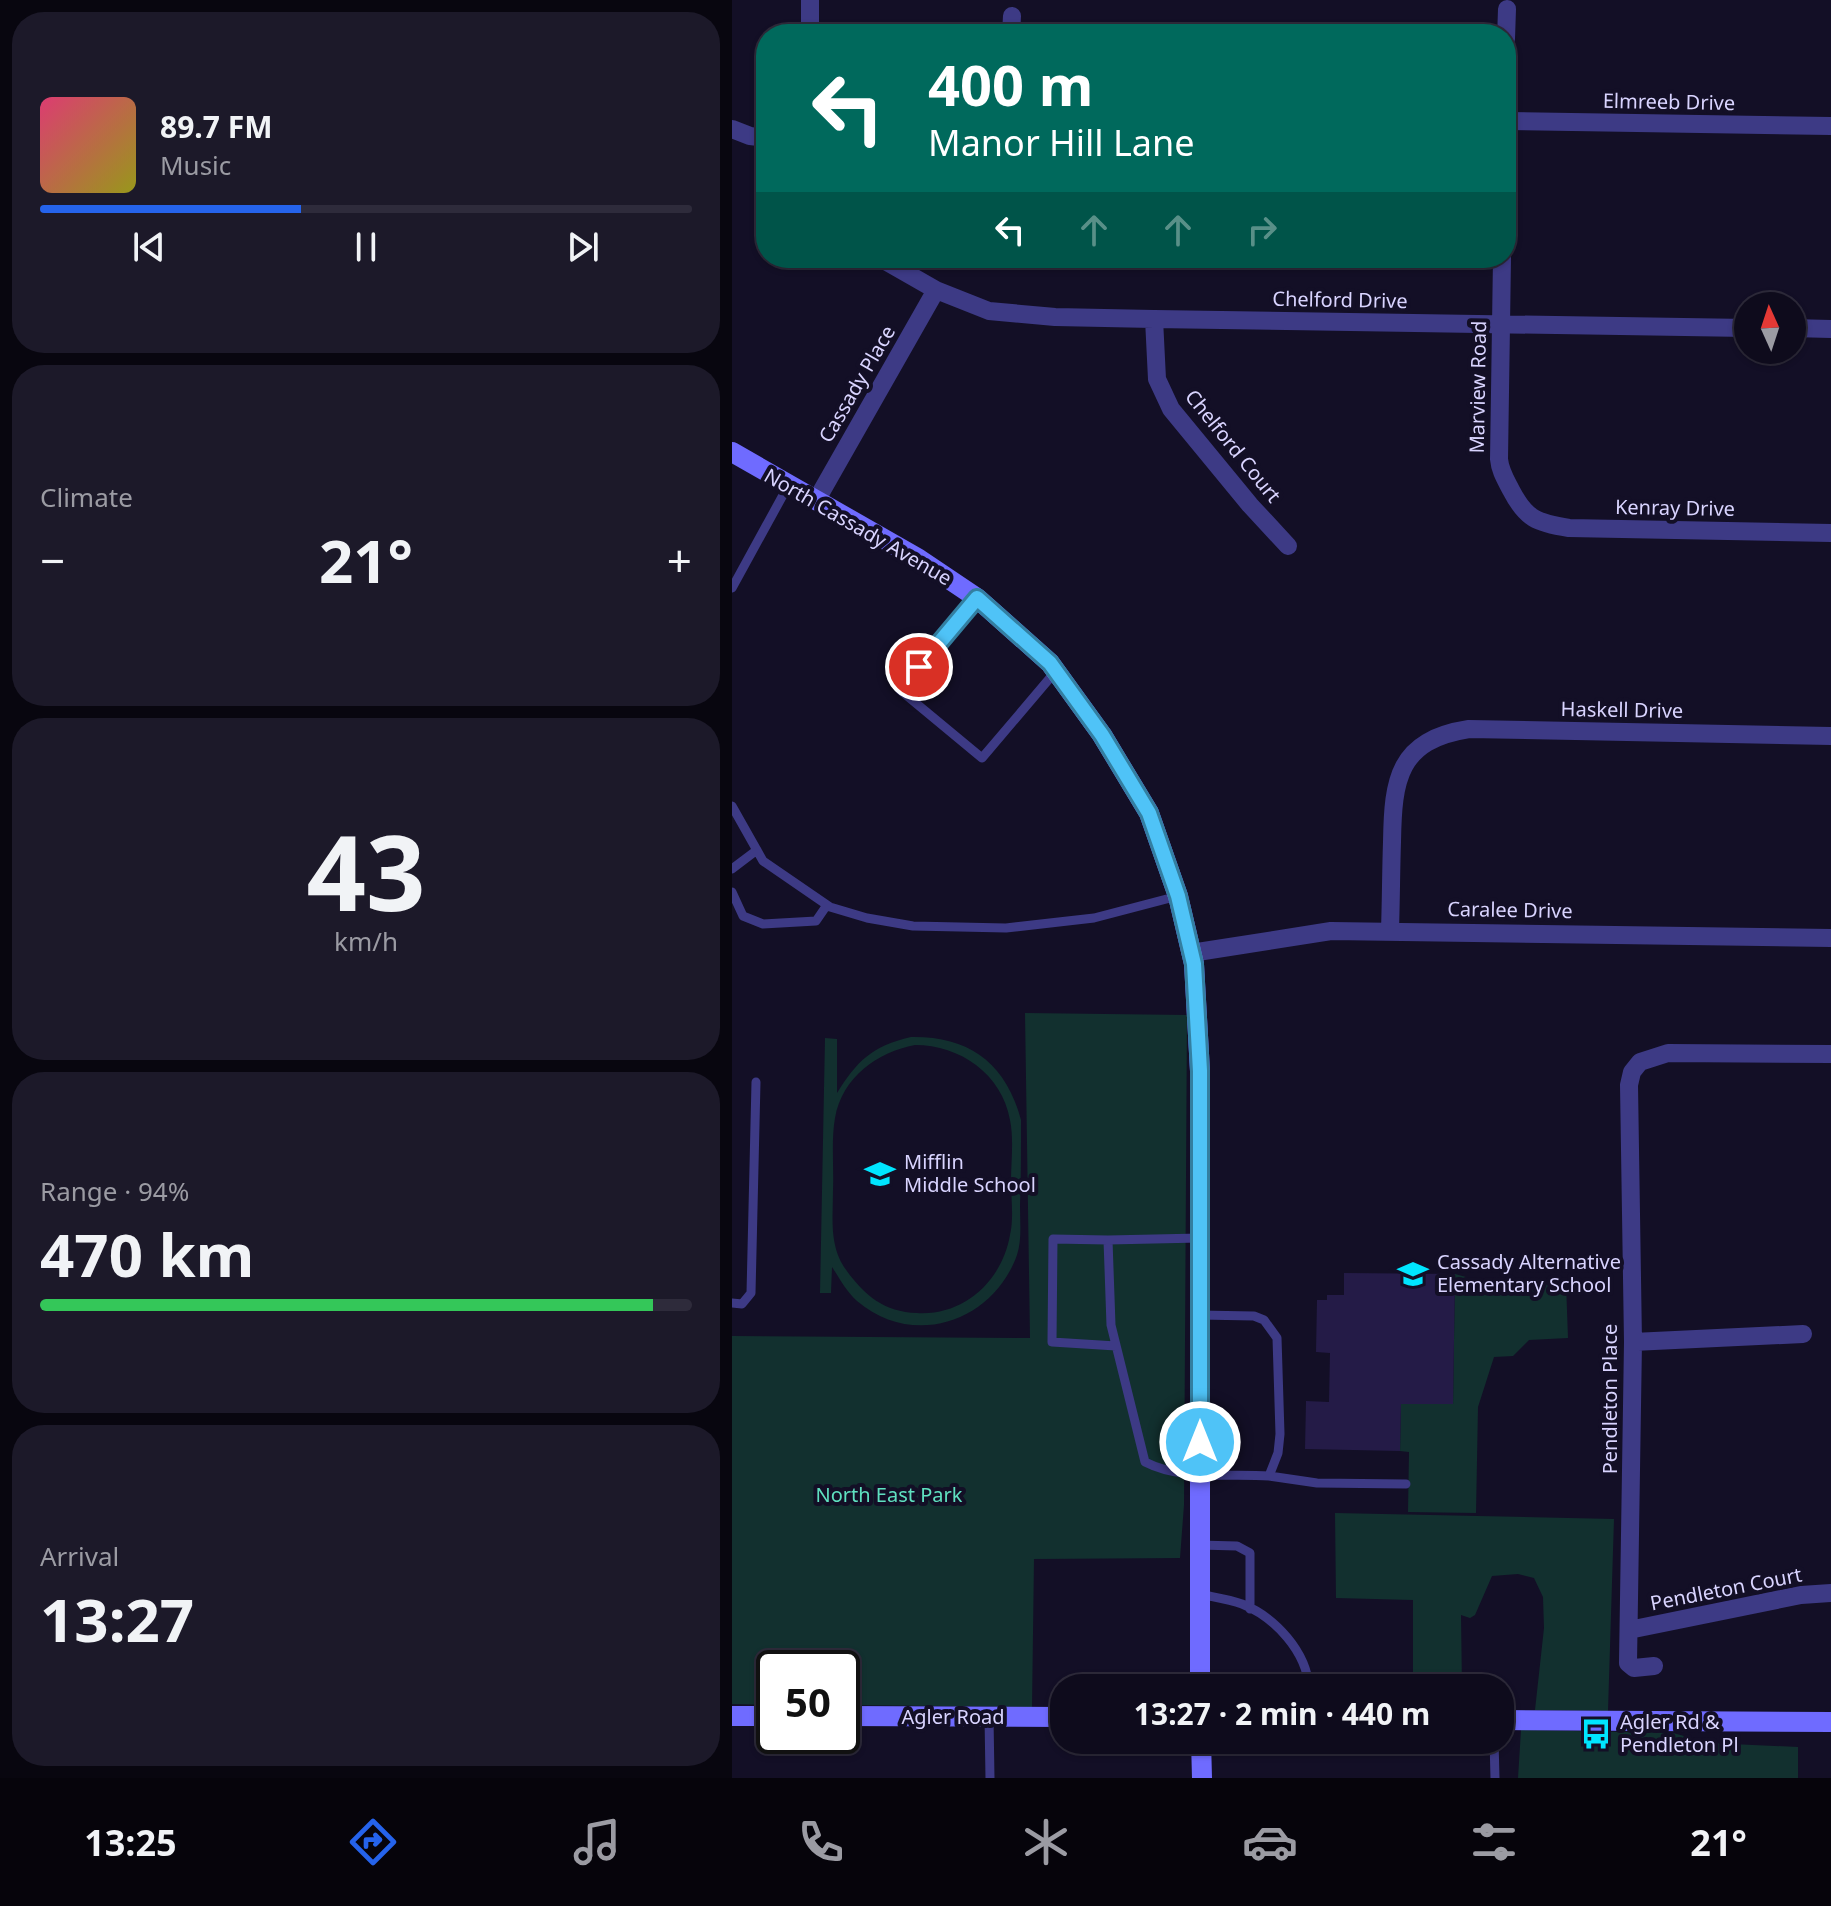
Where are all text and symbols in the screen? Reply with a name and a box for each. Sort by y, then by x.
text: 400 m [928,46,1093,122]
icon: left [796,56,900,160]
street label: Elmreeb Drive [1603,87,1735,116]
text: 89.7 FM [160,106,272,147]
text: Manor Hill Lane [928,118,1195,167]
text: Music [160,147,231,183]
icon: left [988,208,1032,252]
icon: ahead [1072,208,1116,252]
icon: ahead [1156,208,1200,252]
icon: right [1240,208,1284,252]
icon: previous [127,225,171,269]
icon: pause [344,225,388,269]
icon: next [561,225,605,269]
street label: Chelford Drive [1272,285,1408,314]
north arrow [1734,292,1806,364]
map controls [1734,292,1806,364]
street label: Cassady Place [812,320,901,447]
street label: Marview Road [1463,320,1492,454]
street label: Chelford Court [1179,383,1287,508]
street label: North Cassady Avenue [759,462,957,591]
text: Climate [40,479,133,515]
street label: Kenray Drive [1615,493,1735,522]
text: 21° [319,519,413,601]
text: − [40,530,65,590]
text: + [667,530,692,590]
pin [885,633,953,701]
icon: arrive [897,645,941,689]
street label: Haskell Drive [1561,695,1684,724]
text: 43 [307,800,425,941]
street label: Caralee Drive [1447,895,1573,924]
text: km/h [334,923,398,959]
place label: Mifflin Middle School [904,1148,1036,1198]
school or university icon: Mifflin Middle School [863,1157,897,1191]
text: Range · 94% [40,1173,189,1209]
text: 470 km [40,1213,254,1295]
place label: Cassady Alternative Elementary School [1437,1248,1621,1298]
school or university icon: Cassady Alternative Elementary School [1396,1257,1430,1291]
street label: Pendleton Place [1596,1324,1623,1474]
position arrow [1158,1400,1242,1484]
park label: North East Park [816,1481,963,1508]
text: Arrival [40,1538,119,1574]
street label: Pendleton Court [1648,1561,1804,1616]
text: 13:27 [40,1578,194,1660]
speed limit sign: 50 [756,1650,860,1754]
text: 13:27 · 2 min · 440 m [1134,1693,1430,1734]
street label: Agler Road [901,1703,1005,1730]
place label: Agler Rd & Pendleton Pl [1620,1708,1739,1758]
bus stop icon: Agler Rd & Pendleton Pl [1579,1717,1613,1751]
icon: directions [345,1814,401,1870]
icon: music [569,1814,625,1870]
icon: phone [793,1814,849,1870]
icon: climate [1018,1814,1074,1870]
icon: car [1242,1814,1298,1870]
icon: filters [1466,1814,1522,1870]
text: 13:25 [84,1818,177,1867]
text: 21° [1690,1818,1747,1867]

